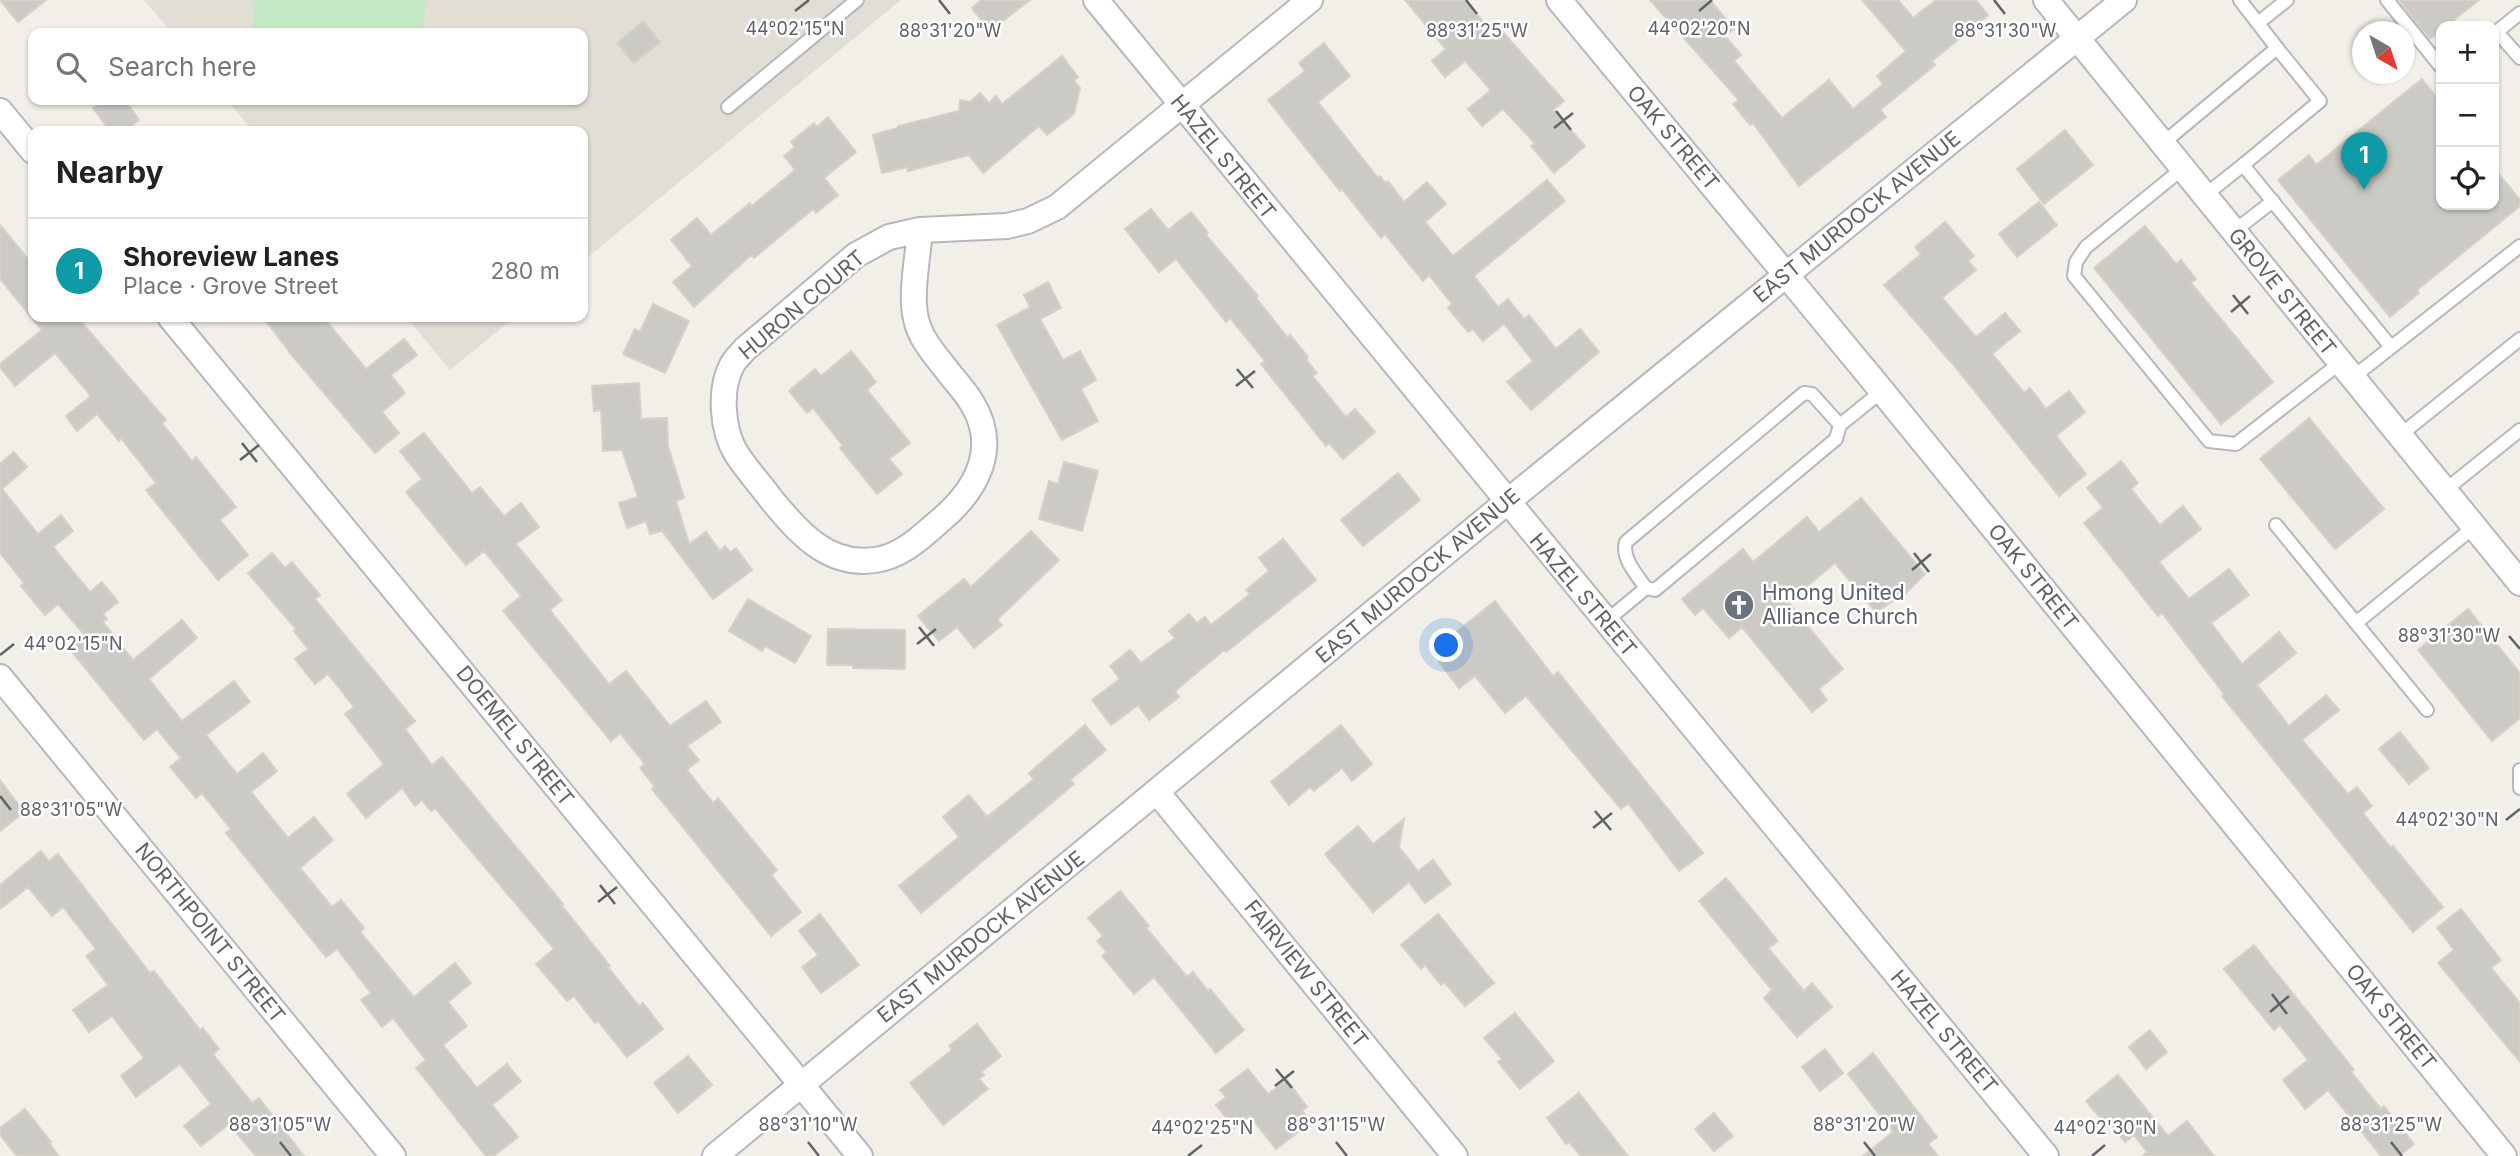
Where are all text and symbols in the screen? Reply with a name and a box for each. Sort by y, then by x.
text: 44°02'15"N [745,18,845,39]
text: 44°02'20"N [1647,18,1751,39]
text: 88°31'20"W [899,20,1002,41]
text: 88°31'25"W [1426,20,1528,41]
text: 88°31'30"W [1954,20,2057,41]
north arrow [2352,21,2415,84]
map controls [2436,21,2499,210]
button: + [2436,21,2499,84]
search box [28,28,588,105]
icon: search [52,48,90,86]
text: Search here [108,51,257,82]
street label: OAK STREET [1622,80,1724,195]
button: − [2436,84,2499,147]
street label: HAZEL STREET [1166,89,1281,224]
street label: EAST MURDOCK AVENUE [1748,125,1965,308]
pin: 1 [2341,132,2387,190]
button: locate [2436,147,2499,210]
text: Nearby [56,154,164,190]
street label: GROVE STREET [2223,223,2341,361]
text: Shoreview Lanes [123,241,339,272]
street label: HURON COURT [734,245,870,365]
text: 1 [74,257,84,285]
text: 280 m [491,257,560,285]
text: Place · Grove Street [123,272,338,300]
street label: EAST MURDOCK AVENUE [1310,483,1525,668]
street label: OAK STREET [1983,519,2084,635]
street label: HAZEL STREET [1525,528,1642,661]
place label: Hmong United Alliance Church [1762,580,1918,629]
church icon: Hmong United Alliance Church [1722,588,1756,622]
text: 88°31'30"W [2398,625,2501,646]
your location [1429,628,1463,662]
text: 44°02'15"N [23,633,123,654]
street label: DOEMEL STREET [451,661,579,811]
text: 88°31'05"W [20,799,122,820]
text: 44°02'30"N [2395,809,2499,830]
street label: NORTHPOINT STREET [130,838,291,1028]
street label: EAST MURDOCK AVENUE [872,845,1089,1028]
street label: FAIRVIEW STREET [1239,895,1374,1052]
street label: OAK STREET [2341,959,2442,1075]
street label: HAZEL STREET [1886,965,2003,1098]
text: 88°31'05"W [229,1114,331,1135]
text: 88°31'10"W [759,1114,858,1135]
text: 88°31'15"W [1287,1114,1385,1135]
text: 88°31'20"W [1813,1114,1916,1135]
text: 88°31'25"W [2340,1114,2442,1135]
text: 44°02'25"N [1151,1117,1253,1138]
text: 44°02'30"N [2053,1117,2157,1138]

